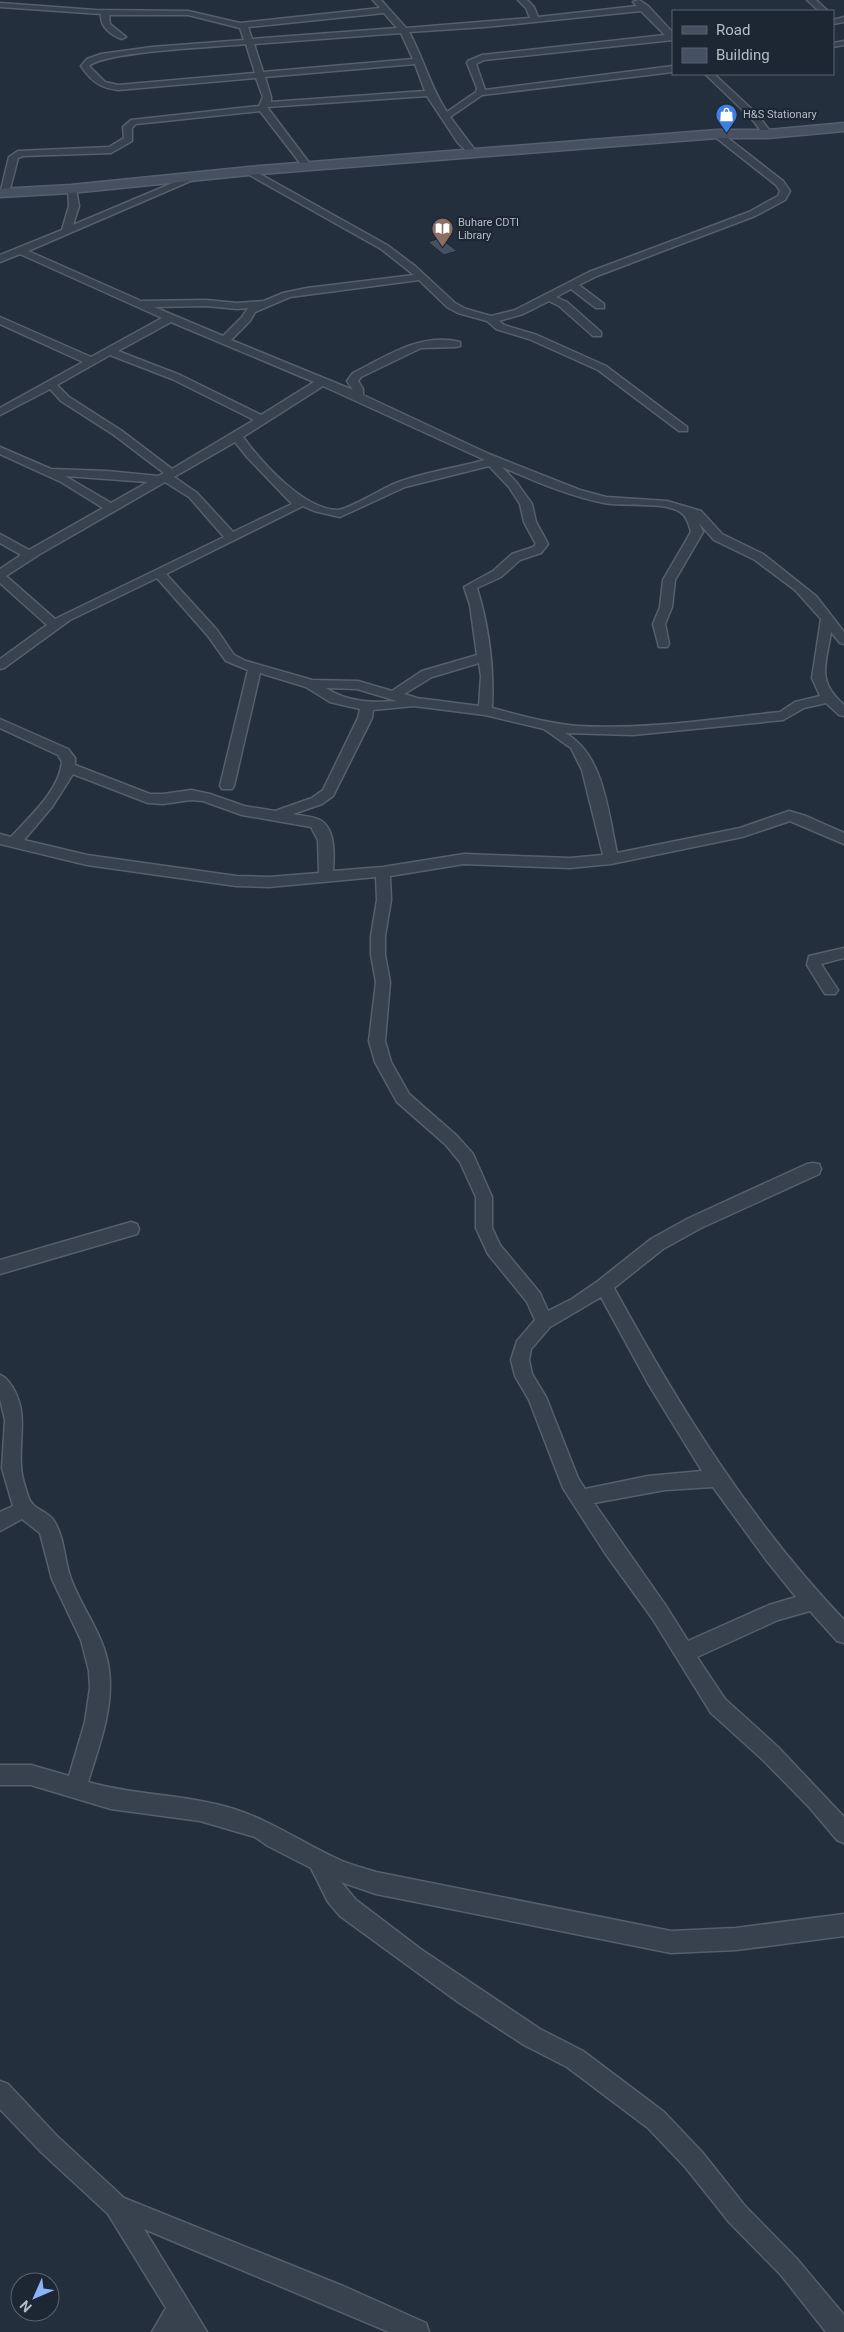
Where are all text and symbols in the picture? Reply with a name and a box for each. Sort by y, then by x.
legend [672,10,834,75]
text: Road [716,21,750,39]
text: Building [716,46,770,64]
shop icon: H&S Stationary [715,102,739,133]
place label: H&S Stationary [743,108,817,121]
library icon: Buhare CDTI Library [430,216,454,247]
place label: Buhare CDTI Library [458,216,519,242]
north arrow [10,2272,60,2322]
text: N [17,2297,35,2315]

